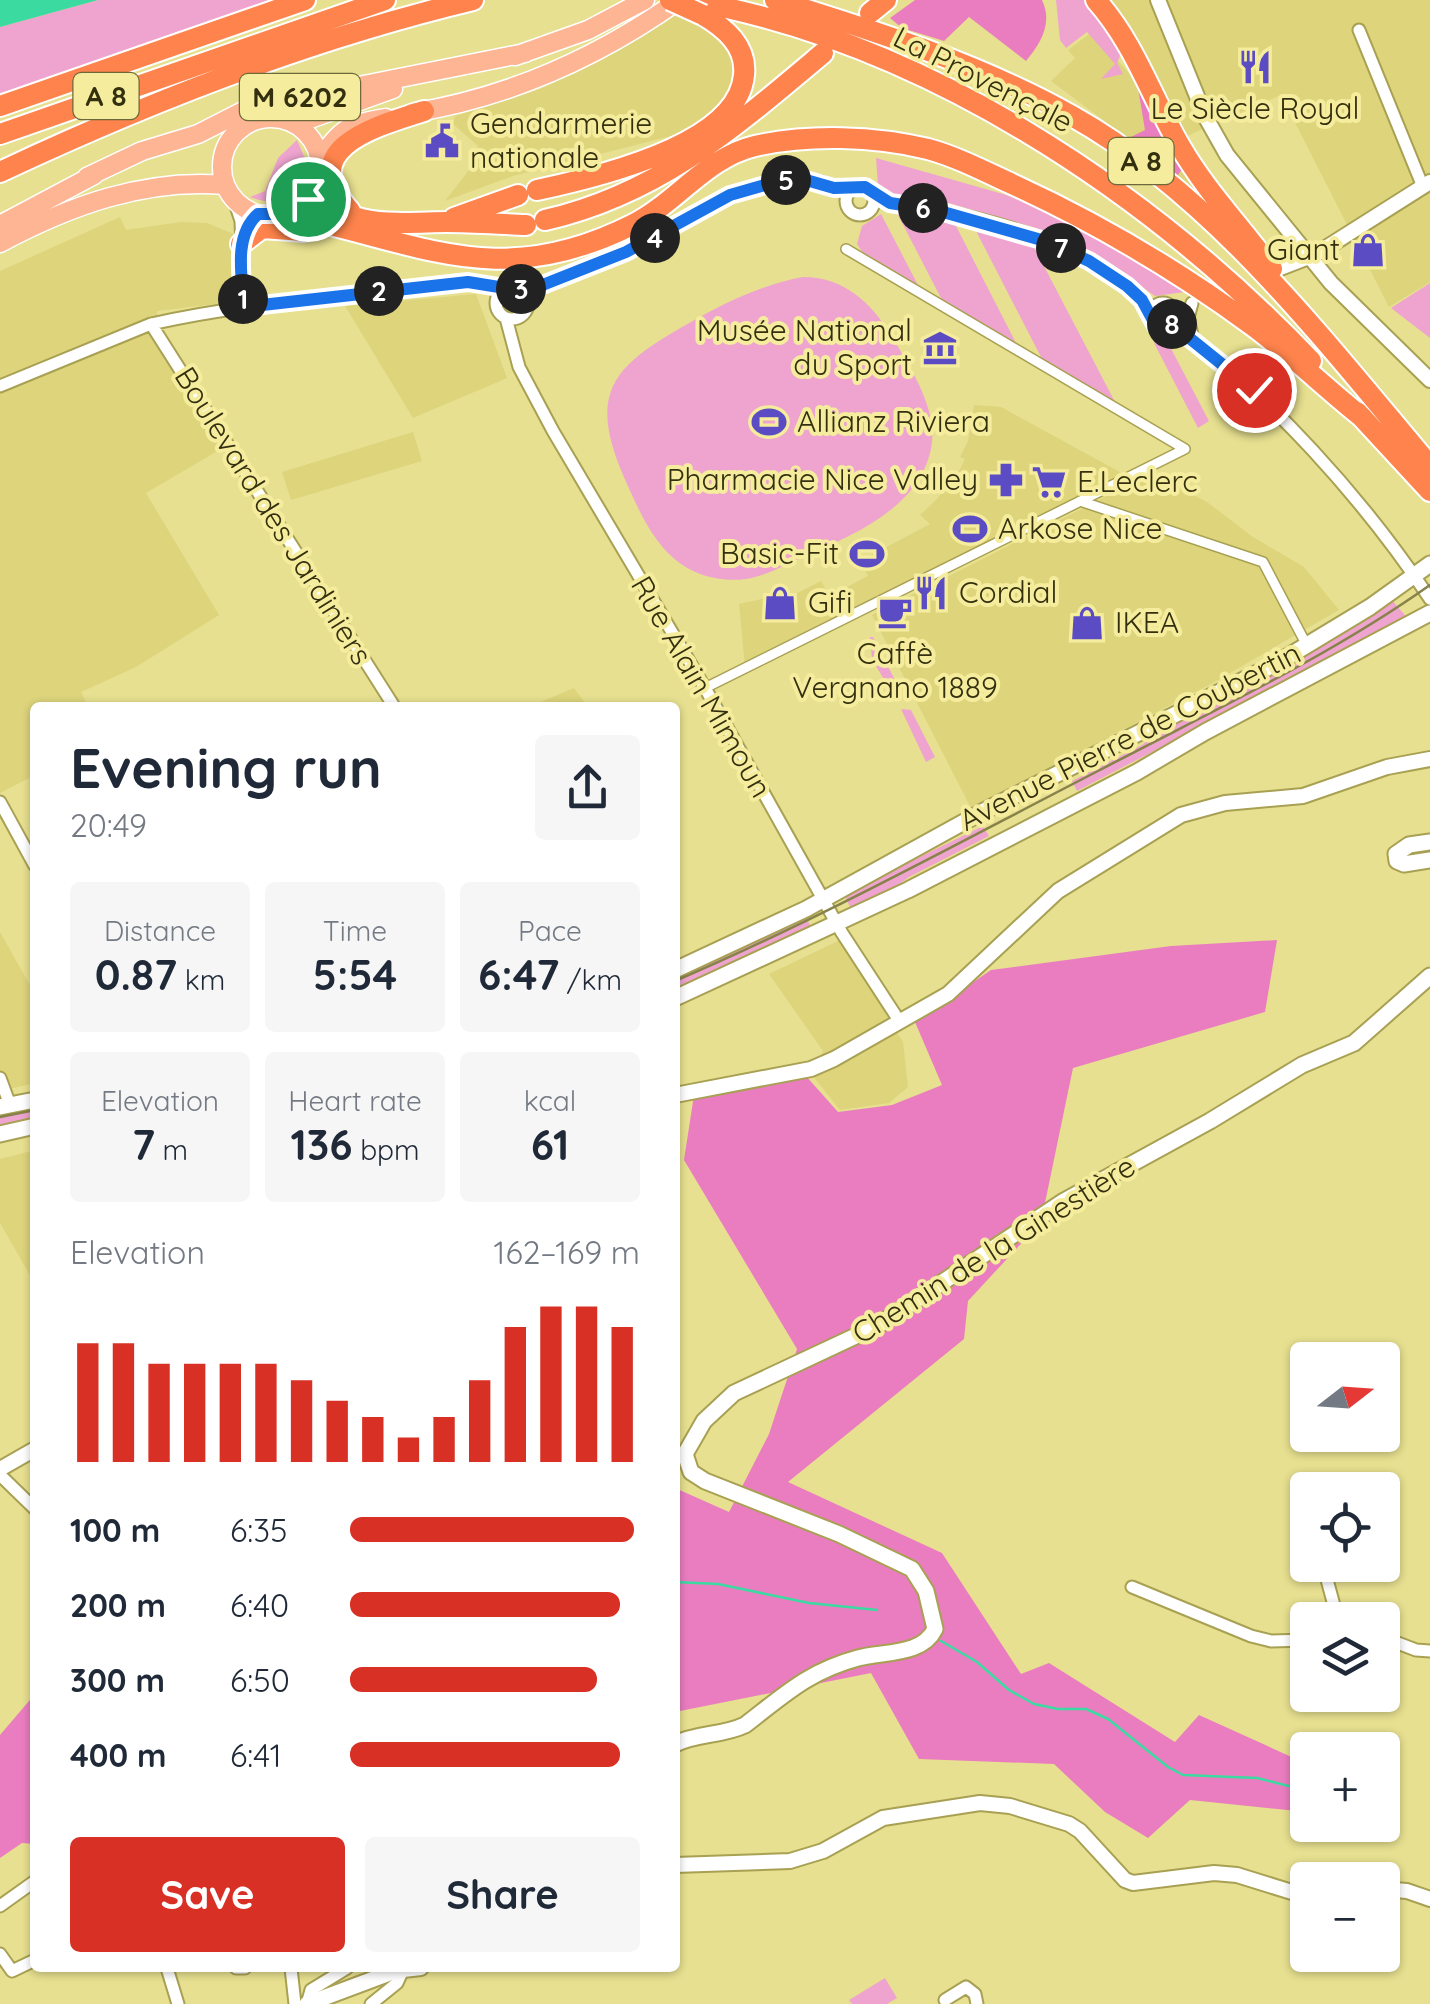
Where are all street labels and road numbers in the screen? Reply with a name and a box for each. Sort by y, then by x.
street label: La Provençale [887,18,1080,141]
road number: A 8 [74,73,138,119]
road number: M 6202 [240,74,360,120]
road number: A 8 [1108,138,1174,184]
street label: Boulevard des Jardiniers [167,360,381,671]
street label: Rue Alain Mimoun [623,569,781,804]
street label: Avenue Pierre de Coubertin [952,633,1307,839]
street label: Chemin de la Ginestière [845,1147,1142,1352]

